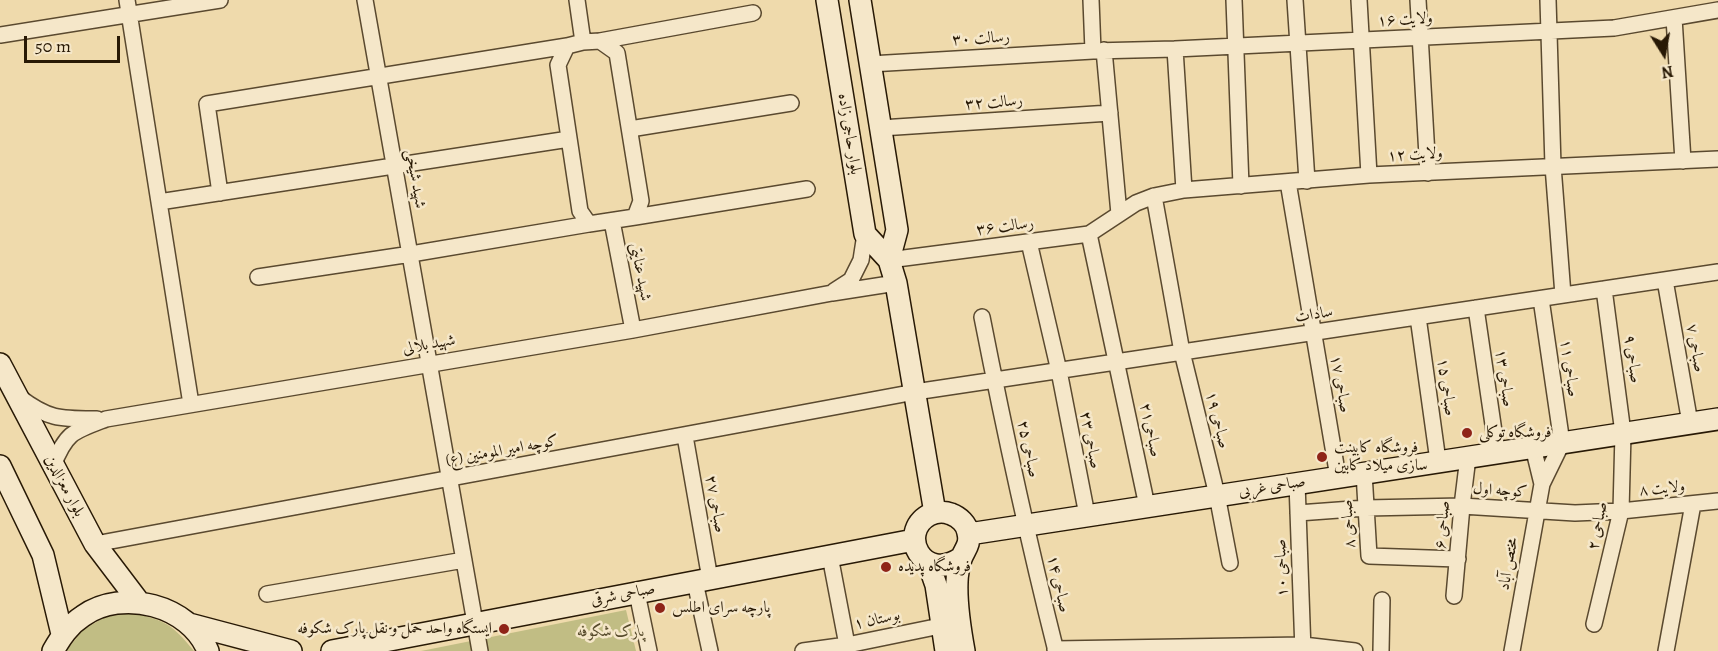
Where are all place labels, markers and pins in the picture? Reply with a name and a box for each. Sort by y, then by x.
place label: فروشگاه توکلی [1479,423,1551,443]
marker: فروشگاه توکلی [1460,426,1474,440]
place label: فروشگاه کابینت سازی میلاد کابین [1334,438,1428,476]
marker: فروشگاه کابینت سازی میلاد کابین [1315,450,1329,464]
place label: فروشگاه پدیده [898,557,971,577]
marker: فروشگاه پدیده [879,560,893,574]
place label: پارچه سرای اطلس [672,598,770,618]
marker: پارچه سرای اطلس [653,601,667,615]
place label: ایستگاه واحد حمل و نقل پارک شکوفه [297,619,492,639]
marker: ایستگاه واحد حمل و نقل پارک شکوفه [497,622,511,636]

